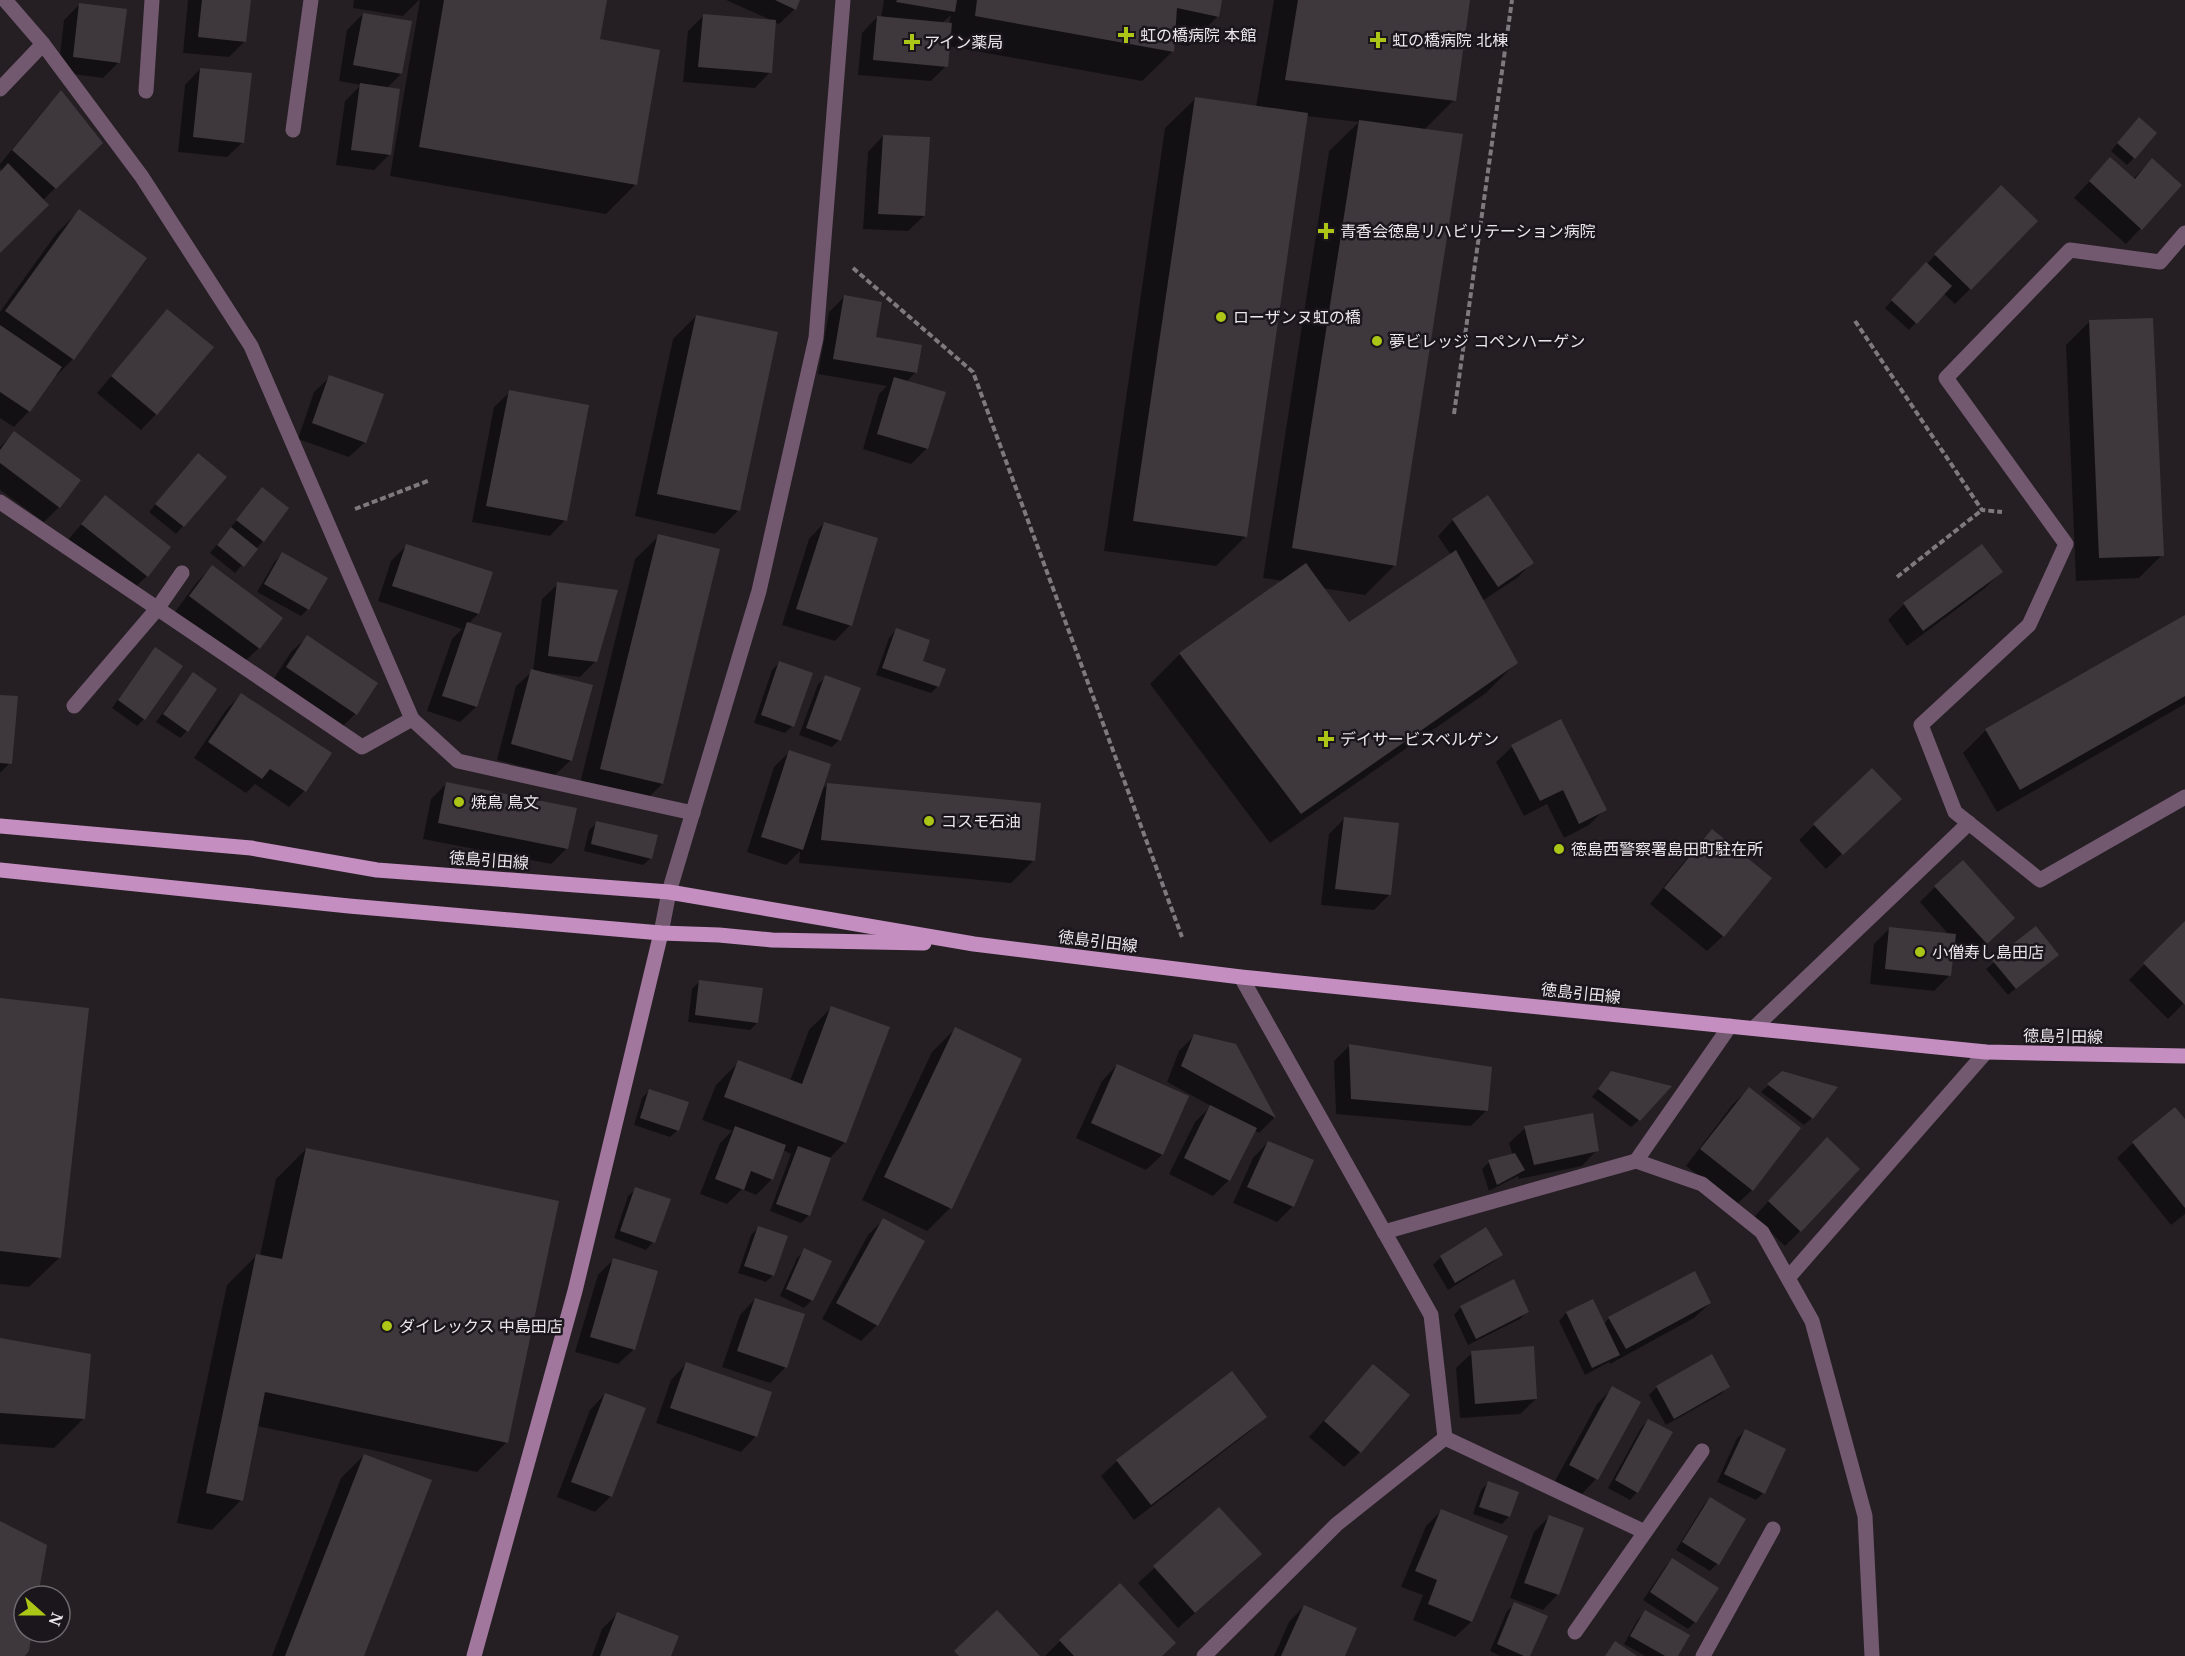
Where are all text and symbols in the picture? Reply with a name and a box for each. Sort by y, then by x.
place label: 虹の橋病院 本館 [1140,24,1256,46]
marker: 虹の橋病院 本館 [1117,26,1135,44]
place label: 虹の橋病院 北棟 [1392,29,1508,51]
place label: アイン薬局 [924,31,1003,53]
marker: 虹の橋病院 北棟 [1369,31,1387,49]
marker: アイン薬局 [905,35,919,49]
place label: 青香会徳島リハビリテーション病院 [1340,220,1596,242]
marker: 青香会徳島リハビリテーション病院 [1317,222,1335,240]
place label: ローザンヌ虹の橋 [1233,306,1361,328]
marker: ローザンヌ虹の橋 [1214,310,1228,324]
place label: 夢ビレッジ コペンハーゲン [1389,330,1585,352]
marker: 夢ビレッジ コペンハーゲン [1370,334,1384,348]
place label: デイサービスベルゲン [1340,728,1499,750]
marker: デイサービスベルゲン [1317,730,1335,748]
place label: 焼鳥 鳥文 [471,791,539,813]
marker: 焼鳥 鳥文 [452,795,466,809]
place label: コスモ石油 [941,810,1021,832]
marker: コスモ石油 [922,814,936,828]
place label: 徳島西警察署島田町駐在所 [1571,838,1763,860]
marker: 徳島西警察署島田町駐在所 [1552,842,1566,856]
street label: 徳島引田線 [448,846,530,874]
street label: 徳島引田線 [1057,925,1139,957]
place label: 小僧寿し島田店 [1932,941,2044,963]
marker: 小僧寿し島田店 [1913,945,1927,959]
street label: 徳島引田線 [1540,978,1622,1008]
street label: 徳島引田線 [2023,1024,2103,1048]
place label: ダイレックス 中島田店 [399,1315,563,1337]
marker: ダイレックス 中島田店 [380,1319,394,1333]
north arrow [12,1584,72,1644]
text: N [43,1610,69,1630]

